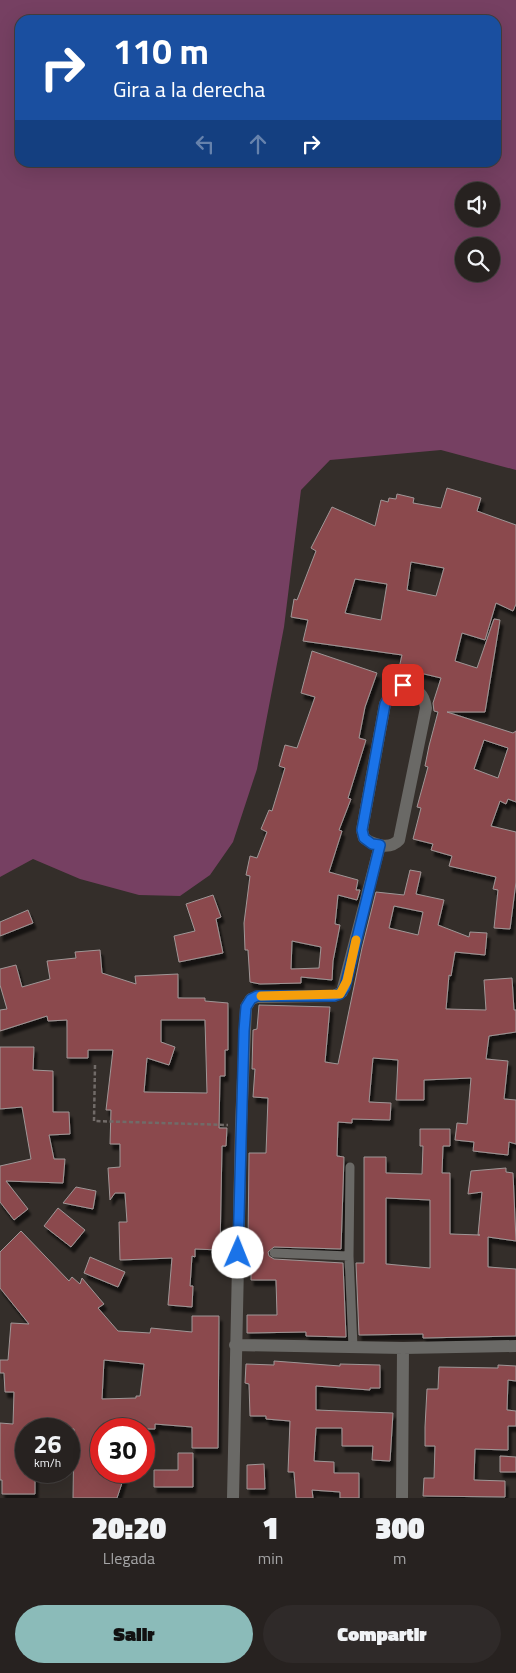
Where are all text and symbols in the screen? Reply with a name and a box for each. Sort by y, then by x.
text: 110 m [113,24,209,78]
icon: right [30,35,95,100]
text: Gira a la derecha [113,72,265,106]
icon: left [191,130,219,158]
icon: ahead [244,130,272,158]
icon: right [297,130,325,158]
map controls [455,182,500,282]
button: sound [455,182,500,227]
button: search [455,237,500,282]
pin [382,664,424,706]
icon: arrive [389,671,417,699]
position arrow [211,1226,263,1278]
speed limit sign: 30 [90,1418,155,1483]
text: 26 [33,1425,62,1463]
text: km/h [34,1453,61,1472]
text: 20:20 [92,1505,166,1551]
text: 1 [262,1505,279,1551]
text: 300 [375,1505,424,1551]
text: Llegada [103,1546,155,1570]
text: min [258,1546,283,1570]
text: m [393,1546,406,1570]
button: Salir [15,1605,253,1663]
button: Compartir [263,1605,501,1663]

